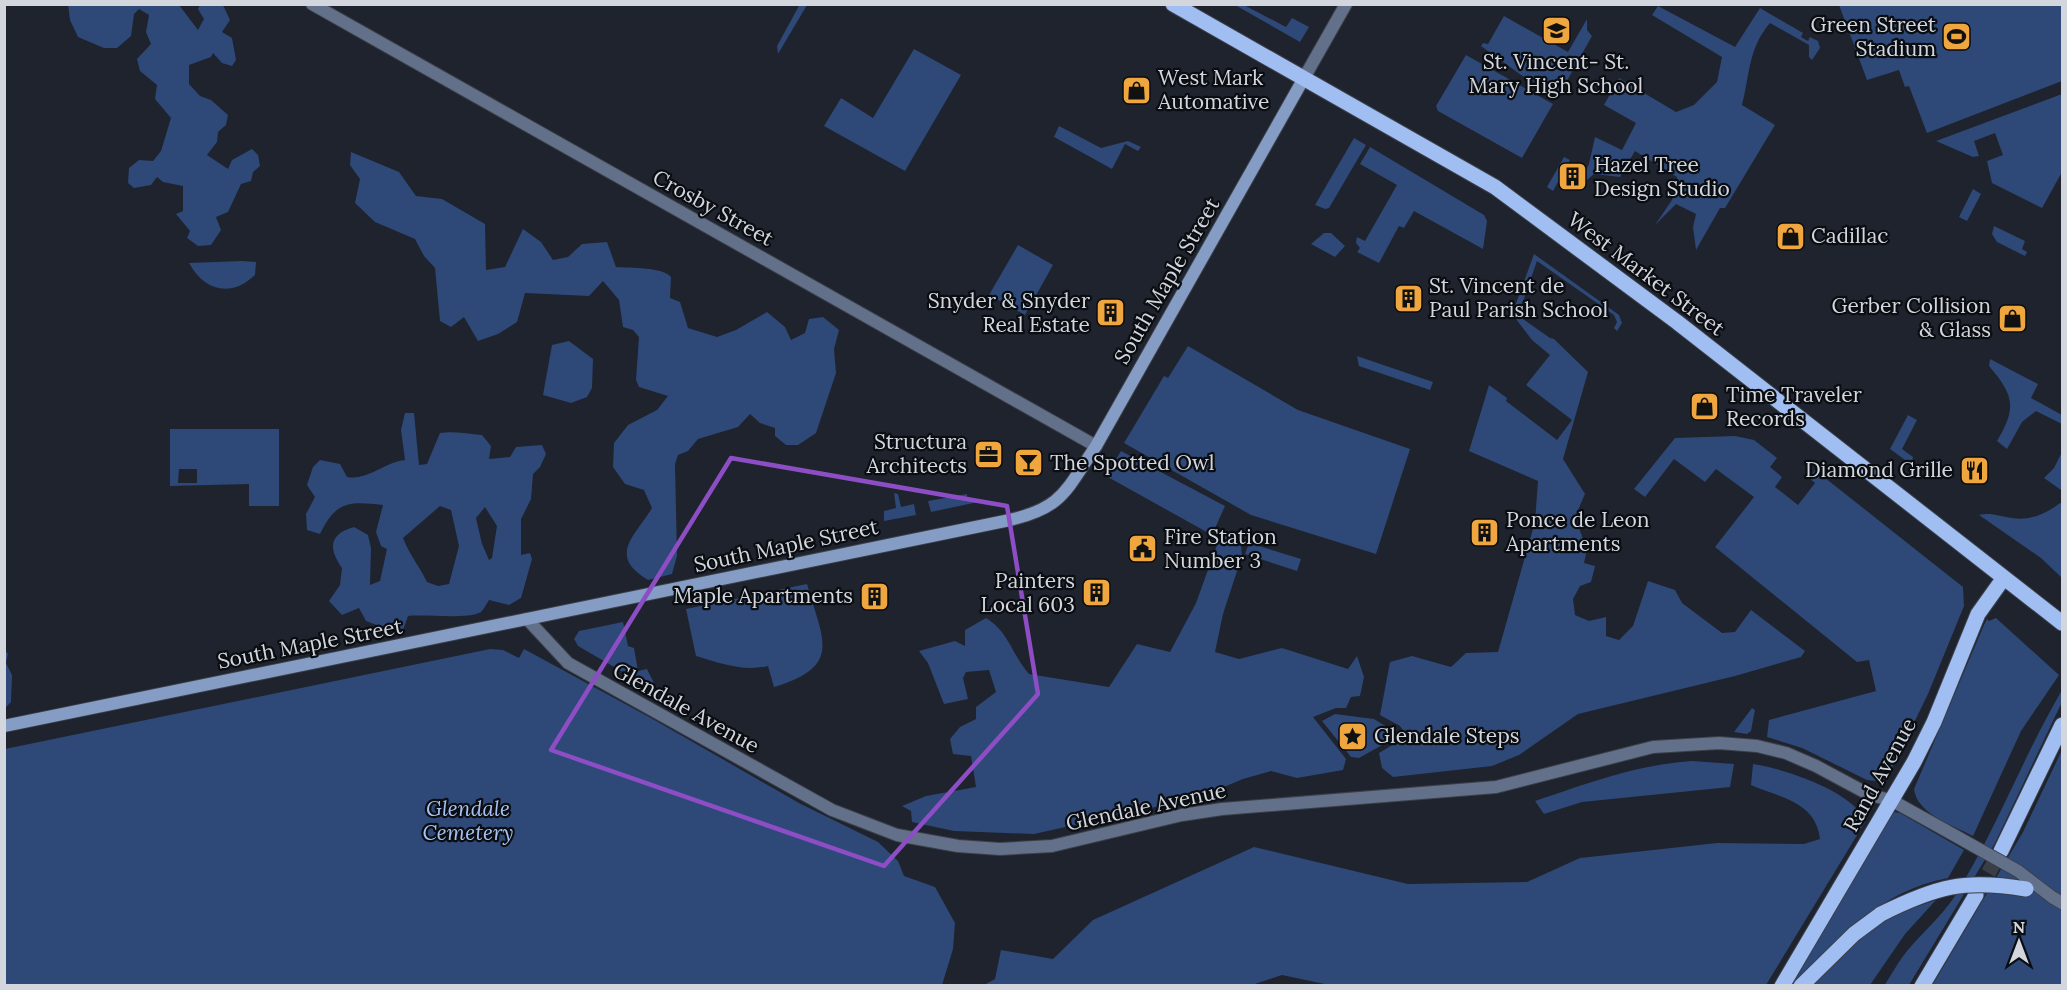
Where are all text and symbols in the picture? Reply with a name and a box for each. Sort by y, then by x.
place label: Green Street Stadium [1811,11,1937,62]
school or university icon: St. Vincent- St. Mary High School [1540,15,1572,47]
sports icon: Green Street Stadium [1941,21,1973,53]
place label: St. Vincent- St. Mary High School [1469,48,1643,99]
place label: West Mark Automative [1157,64,1269,115]
shop icon: West Mark Automative [1121,74,1153,106]
place label: Hazel Tree Design Studio [1594,151,1730,202]
building icon: Hazel Tree Design Studio [1557,161,1589,193]
street label: Crosby Street [648,163,779,252]
street label: South Maple Street [1108,192,1226,369]
street label: West Market Street [1562,206,1731,342]
shop icon: Cadillac [1774,220,1806,252]
place label: Cadillac [1811,222,1888,249]
place label: St. Vincent de Paul Parish School [1429,272,1608,323]
building icon: St. Vincent de Paul Parish School [1392,282,1424,314]
place label: Snyder & Snyder Real Estate [928,287,1090,338]
place label: Gerber Collision & Glass [1831,292,1991,343]
building icon: Snyder & Snyder Real Estate [1095,297,1127,329]
shop icon: Gerber Collision & Glass [1996,302,2028,334]
place label: Time Traveler Records [1726,381,1862,432]
shop icon: Time Traveler Records [1689,391,1721,423]
place label: Structura Architects [866,428,967,479]
office icon: Structura Architects [972,438,1004,470]
bar icon: The Spotted Owl [1013,447,1045,479]
place label: The Spotted Owl [1050,449,1215,476]
restaurant icon: Diamond Grille [1958,454,1990,486]
place label: Diamond Grille [1805,456,1953,483]
place label: Ponce de Leon Apartments [1505,506,1650,557]
street label: South Maple Street [691,513,881,578]
building icon: Ponce de Leon Apartments [1469,516,1501,548]
place label: Fire Station Number 3 [1164,523,1277,574]
public building icon: Fire Station Number 3 [1127,533,1159,565]
place label: Painters Local 603 [981,567,1075,618]
building icon: Painters Local 603 [1080,577,1112,609]
building icon: Maple Apartments [858,580,890,612]
place label: Maple Apartments [673,582,853,609]
street label: South Maple Street [215,612,405,675]
street label: Glendale Avenue [608,656,764,759]
street label: Rand Avenue [1837,713,1922,836]
place icon: Glendale Steps [1337,720,1369,752]
place label: Glendale Steps [1374,722,1519,749]
street label: Glendale Avenue [1063,776,1228,837]
park label: Glendale Cemetery [422,795,514,846]
north arrow [1989,912,2049,972]
text: N [2013,917,2025,937]

